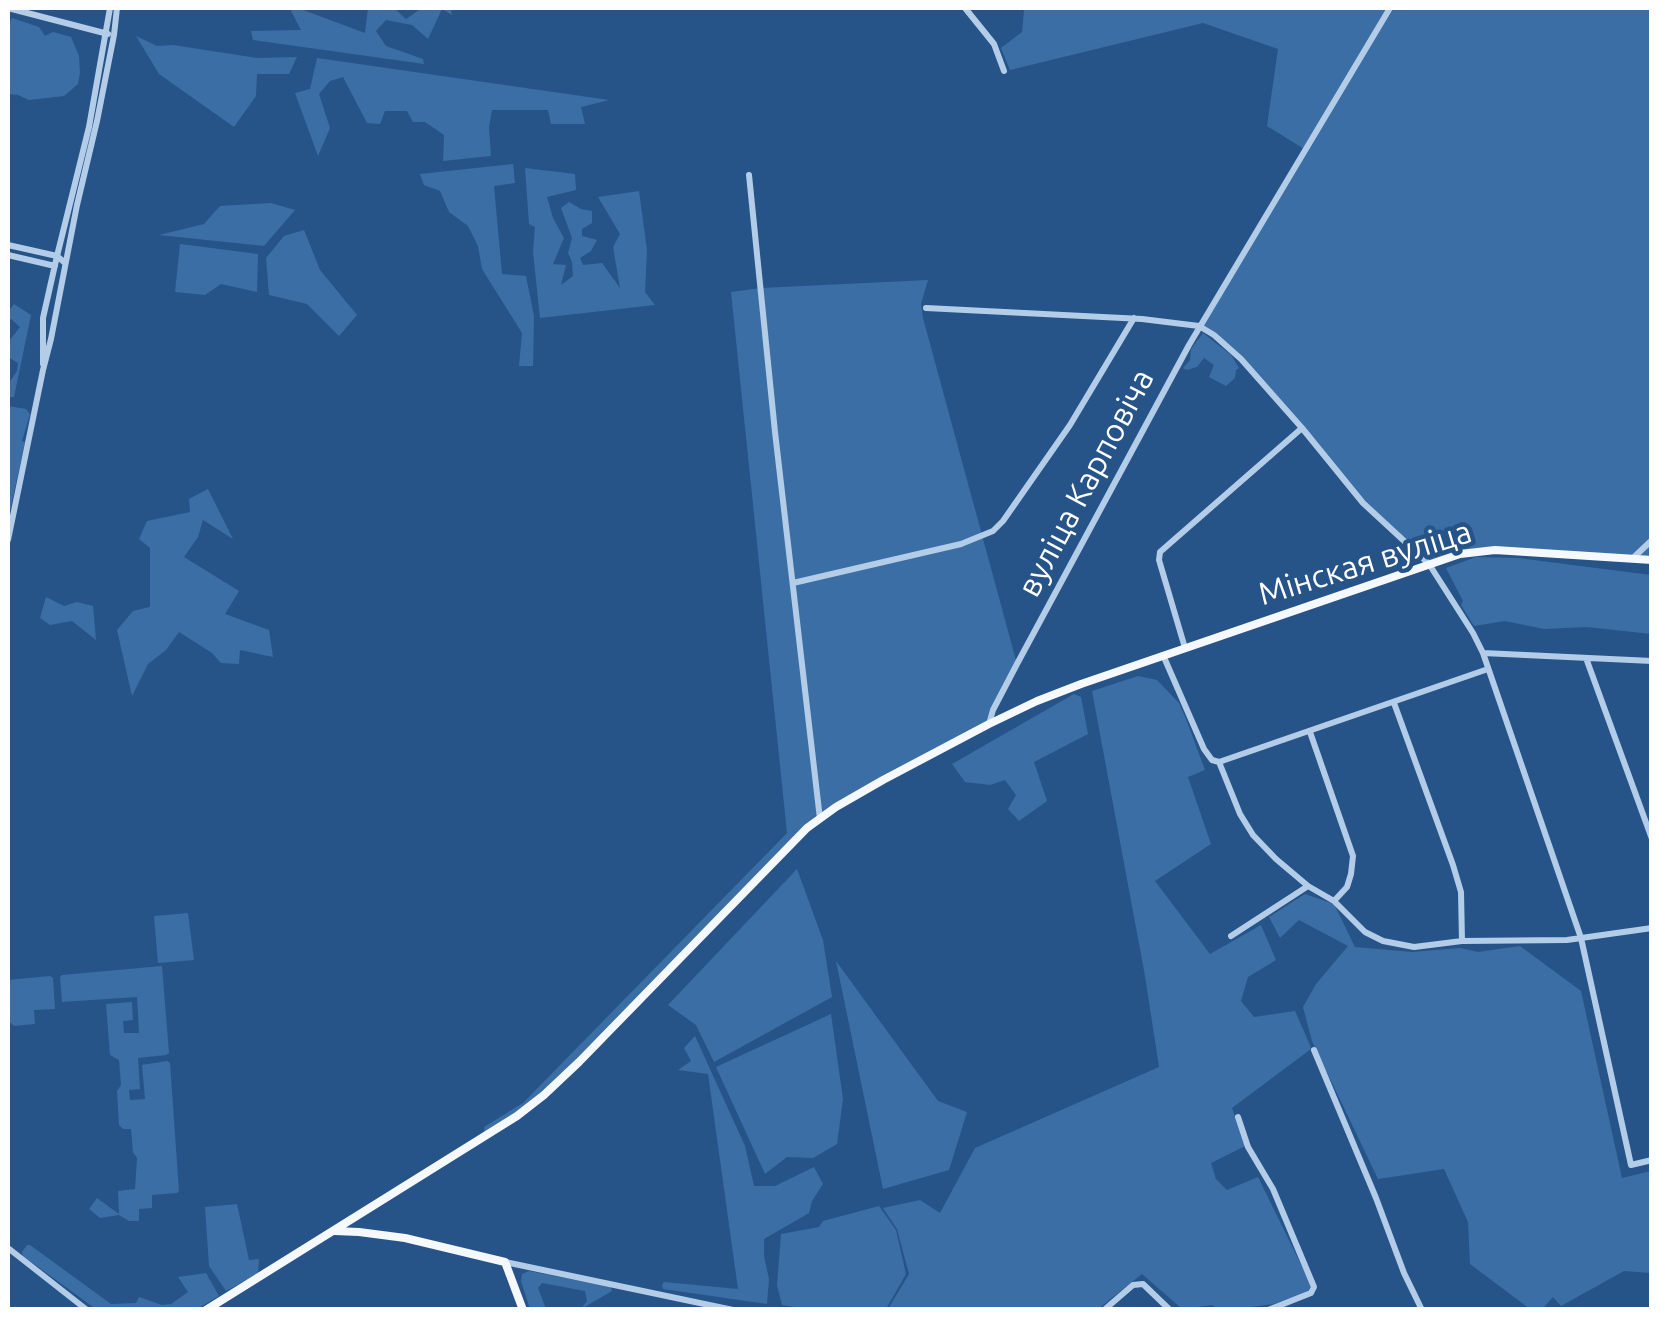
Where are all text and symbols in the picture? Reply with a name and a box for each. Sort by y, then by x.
street label: вуліца Карповіча [1010,363,1162,603]
street label: Мінская вуліца [1254,512,1476,614]

